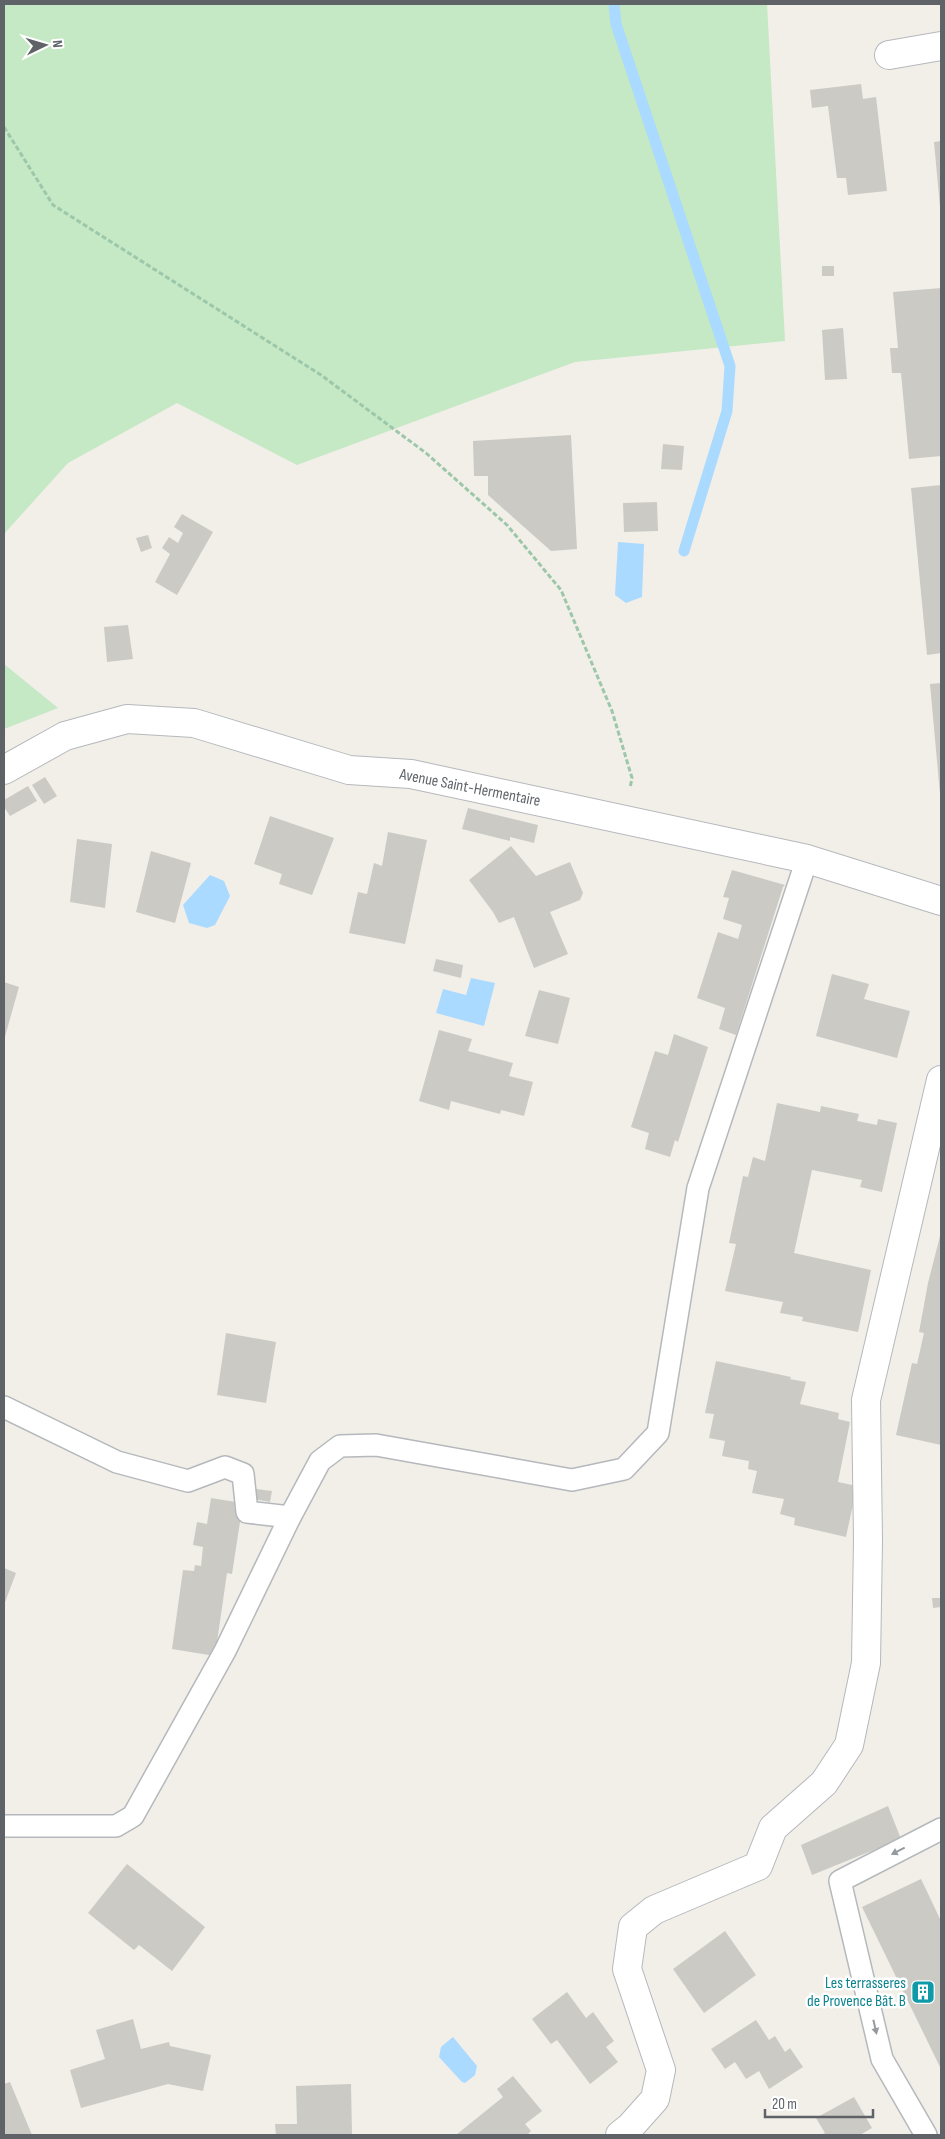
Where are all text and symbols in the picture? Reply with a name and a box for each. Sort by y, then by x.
north arrow [20,20,70,70]
text: N [49,39,66,48]
street label: Avenue Saint-Hermentaire [397,765,542,811]
one-way arrow [891,1847,905,1855]
place label: Les terrasseres de Provence Bât. B [807,1974,906,2011]
building icon: Les terrasseres de Provence Bât. B [910,1979,936,2005]
one-way arrow [871,2020,879,2035]
scale bar [765,2086,872,2118]
text: 20 m [772,2095,797,2114]

